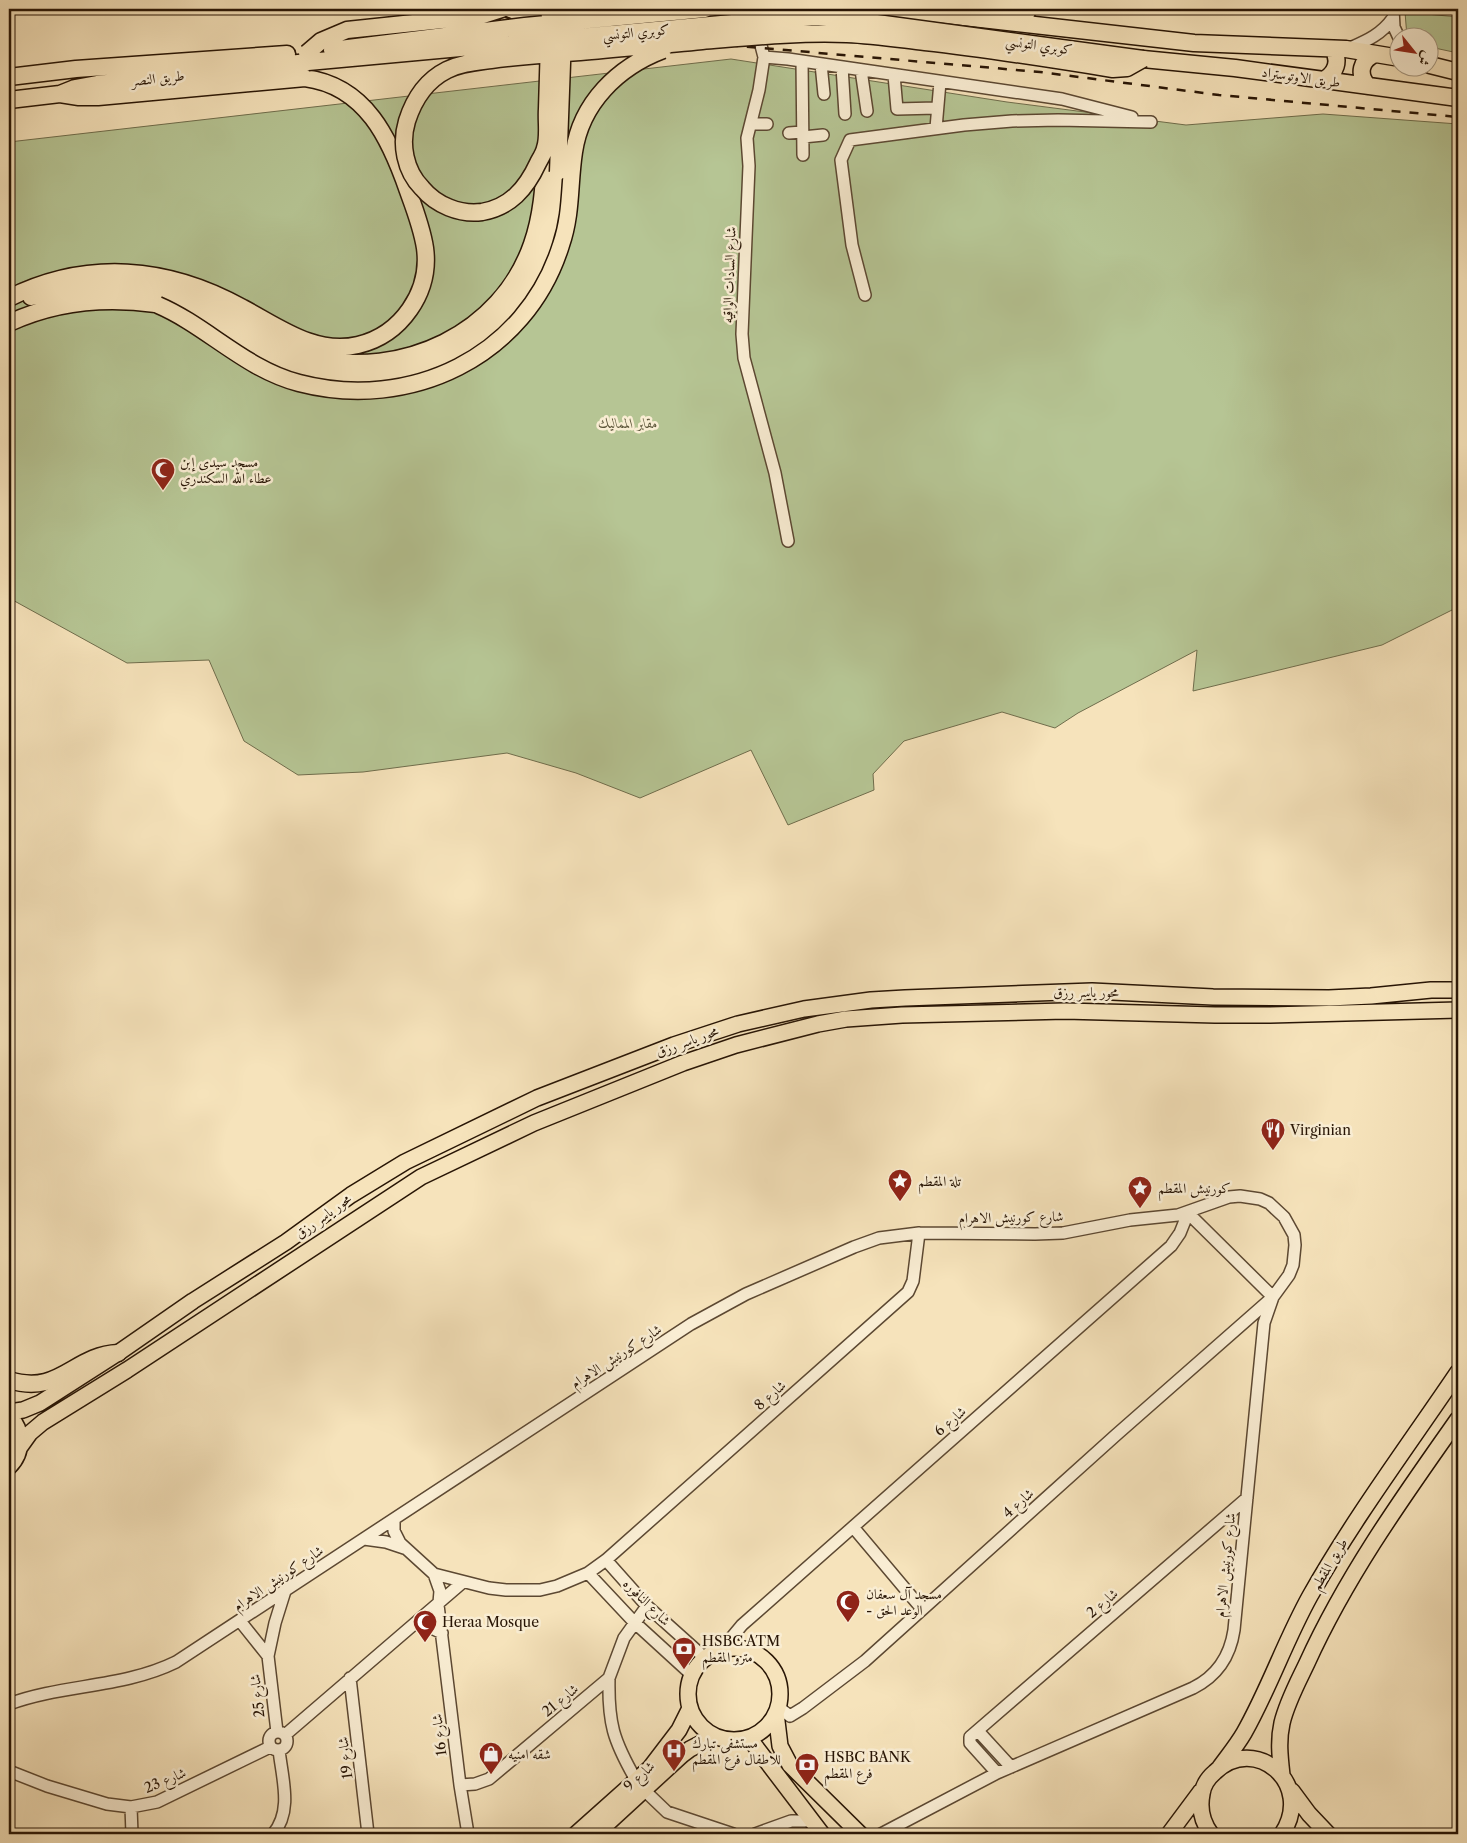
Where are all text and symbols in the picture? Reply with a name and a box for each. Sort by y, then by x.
street label: كوبري التونسي [602,20,671,49]
north arrow [1390,28,1440,78]
street label: كوبري التونسي [1004,31,1074,64]
text: ش [1414,48,1437,69]
street label: طريق الاوتوستراد [1260,63,1342,91]
street label: طريق النصر [129,66,186,91]
street label: شارع السادات الواقيه [718,226,743,324]
park label: مقابر المماليك [598,414,658,432]
place label: مسجد سيدى إبن عطاء الله السكندري [180,453,272,490]
mosque icon: مسجد سيدى إبن عطاء الله السكندري [150,457,176,491]
street label: محور ياسر رزق [1053,983,1119,1002]
street label: محور ياسر رزق [653,1021,722,1062]
restaurant icon: Virginian [1260,1117,1286,1151]
place label: Virginian [1289,1121,1351,1139]
place icon: تلة المقطم [887,1168,913,1202]
place label: تلة المقطم [918,1172,961,1195]
place icon: كورنيش المقطم [1127,1175,1153,1209]
place label: كورنيش المقطم [1158,1179,1231,1202]
street label: محور ياسر رزق [291,1189,356,1243]
street label: شارع كورنيش الاهرام [958,1207,1064,1231]
street label: شارع كورنيش الاهرام [567,1320,667,1395]
street label: شارع 8 [750,1376,792,1416]
street label: شارع 6 [930,1402,972,1442]
street label: شارع 4 [999,1484,1039,1524]
street label: شارع كورنيش الاهرام [1211,1512,1243,1619]
street label: طريق المقطم [1306,1535,1356,1596]
street label: شارع كورنيش الاهرام [229,1541,329,1618]
street label: شارع النافوره [617,1574,675,1632]
street label: شارع 2 [1082,1584,1124,1624]
place label: مسجد آل سعفان - الوعد الحق [866,1585,942,1619]
mosque icon: مسجد آل سعفان - الوعد الحق [835,1589,861,1623]
mosque icon: Heraa Mosque [412,1609,438,1643]
place label: Heraa Mosque [442,1613,539,1631]
place label: HSBC ATM مترو المقطم [702,1632,780,1671]
bank icon: HSBC ATM مترو المقطم [671,1636,697,1670]
street label: شارع 25 [245,1673,272,1719]
street label: شارع 21 [538,1680,584,1723]
street label: شارع 16 [427,1713,453,1757]
place label: مستشفى تبارك للاطفال فرع المقطم [692,1734,781,1773]
street label: شارع 19 [333,1736,359,1780]
hospital icon: مستشفى تبارك للاطفال فرع المقطم [661,1738,687,1772]
shop icon: شقه امنيه [478,1741,504,1775]
place label: شقه امنيه [508,1745,551,1763]
place label: HSBC BANK فرع المقطم [824,1748,912,1787]
bank icon: HSBC BANK فرع المقطم [794,1752,820,1786]
street label: شارع 9 [620,1757,660,1797]
street label: شارع 23 [141,1763,190,1800]

